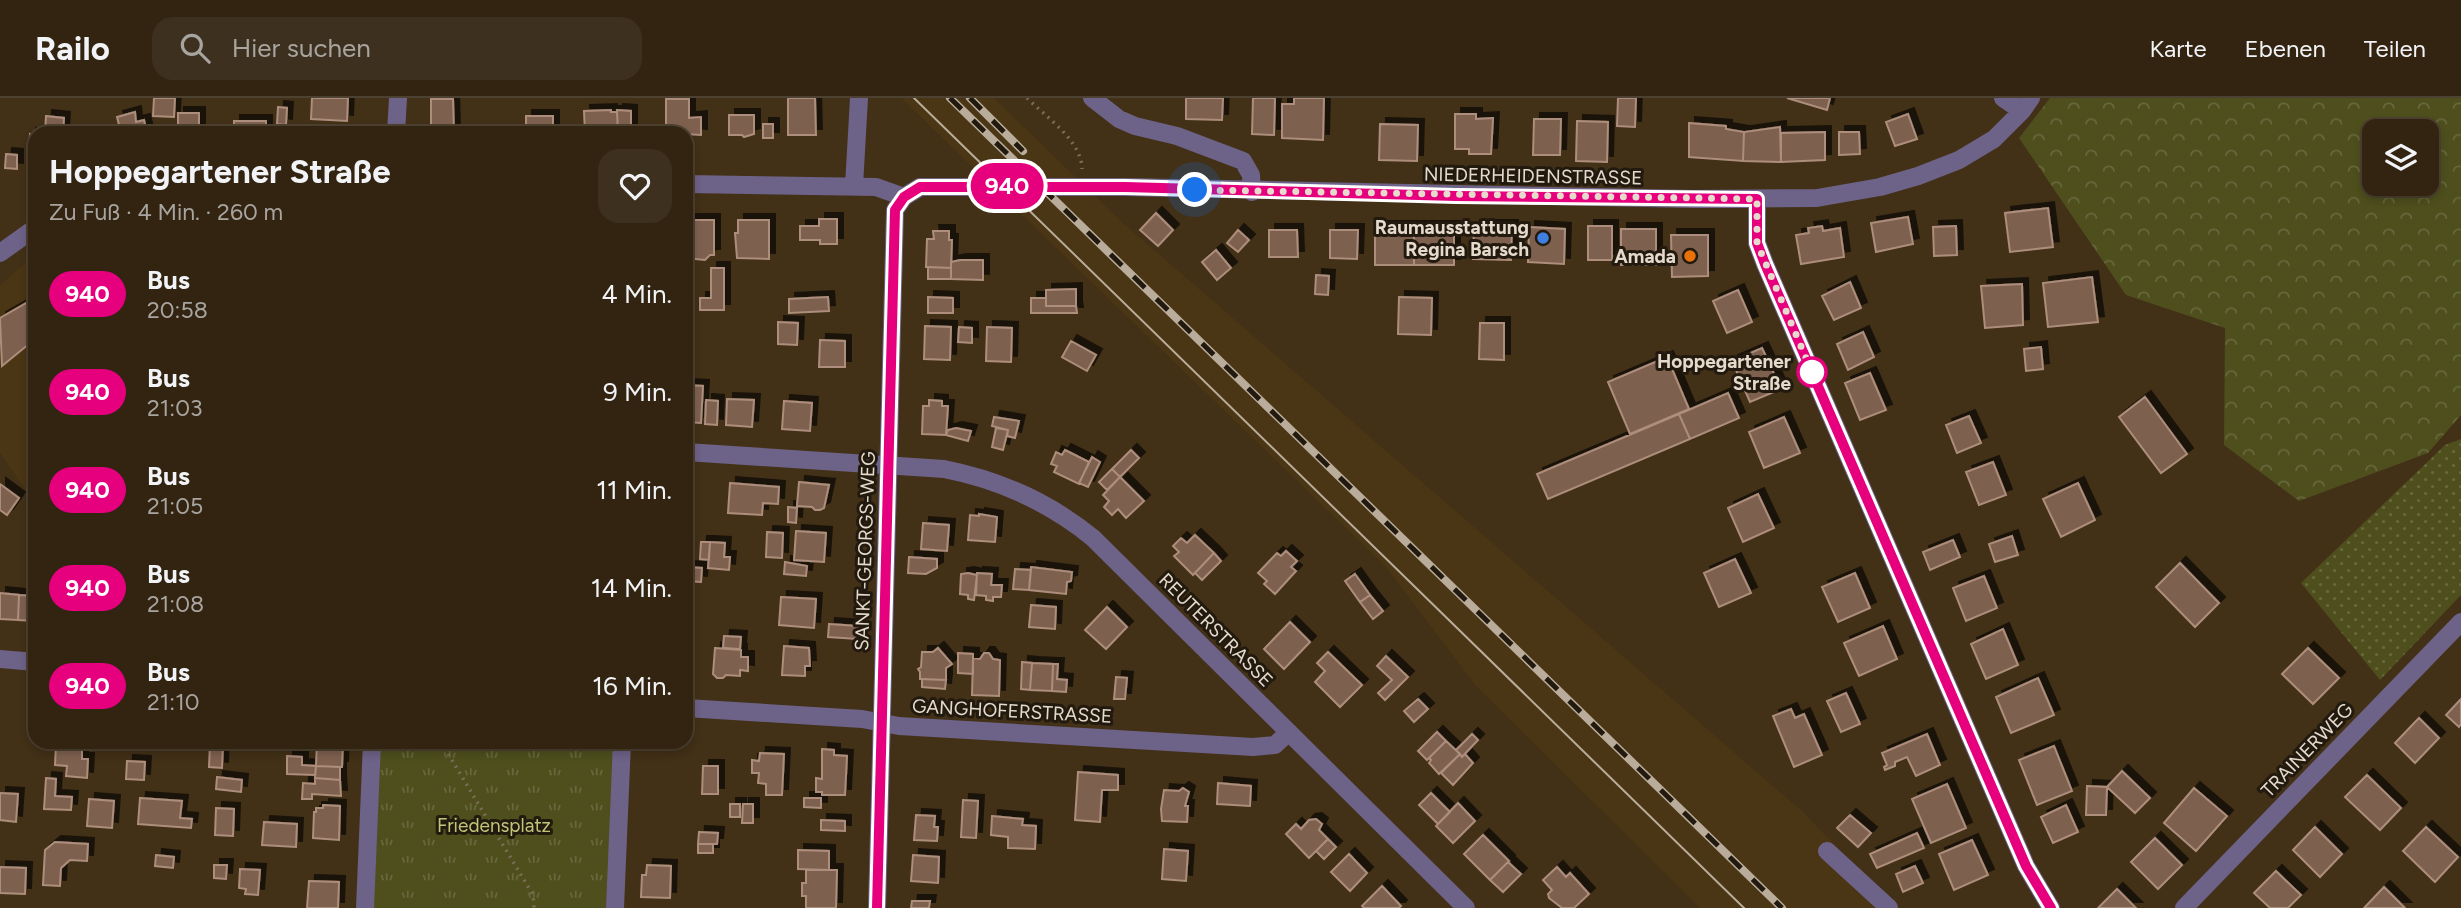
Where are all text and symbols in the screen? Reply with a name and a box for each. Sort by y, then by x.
search box [152,17,642,80]
text: Railo [35,29,110,68]
icon: search [176,29,214,67]
text: Hier suchen [232,32,371,64]
text: Karte [2150,34,2207,63]
text: Ebenen [2245,34,2326,63]
text: Teilen [2364,34,2426,63]
map controls [2362,119,2439,196]
button: layers [2362,119,2439,196]
button: heart [598,149,672,223]
text: Hoppegartener Straße [49,152,390,191]
line badge: 940 [967,163,1047,209]
street label: NIEDERHEIDENSTRASSE [1424,163,1642,189]
text: 940 [985,171,1029,200]
your location [1177,172,1212,207]
text: Zu Fuß · 4 Min. · 260 m [49,198,283,226]
place label: Raumausstattung Regina Barsch [1375,216,1529,261]
marker: Raumausstattung Regina Barsch [1535,230,1551,246]
place label: Amada [1614,245,1676,268]
marker: Amada [1682,248,1698,264]
text: Bus [147,264,190,296]
text: 4 Min. [601,278,672,310]
text: 940 [65,279,110,308]
text: 20:58 [147,296,208,324]
place label: Hoppegartener Straße [1657,350,1791,395]
marker: Hoppegartener Straße [1797,357,1827,387]
text: Bus [147,362,190,394]
text: 9 Min. [603,376,672,408]
text: 940 [65,377,110,406]
text: 21:03 [147,394,202,422]
street label: SANKT-GEORGS-WEG [850,451,880,651]
text: Bus [147,460,190,492]
text: 11 Min. [596,474,672,506]
text: 940 [65,475,110,504]
text: 21:05 [147,492,203,520]
text: Bus [147,558,190,590]
street label: REUTERSTRASSE [1154,568,1278,692]
text: 14 Min. [591,572,672,604]
text: 940 [65,573,110,602]
text: 21:08 [147,590,204,618]
text: Bus [147,656,190,688]
text: 16 Min. [592,670,672,702]
text: 940 [65,671,110,700]
text: 21:10 [147,688,199,716]
street label: GANGHOFERSTRASSE [911,694,1113,728]
street label: TRAINERWEG [2256,698,2358,802]
park label: Friedensplatz [437,814,551,837]

